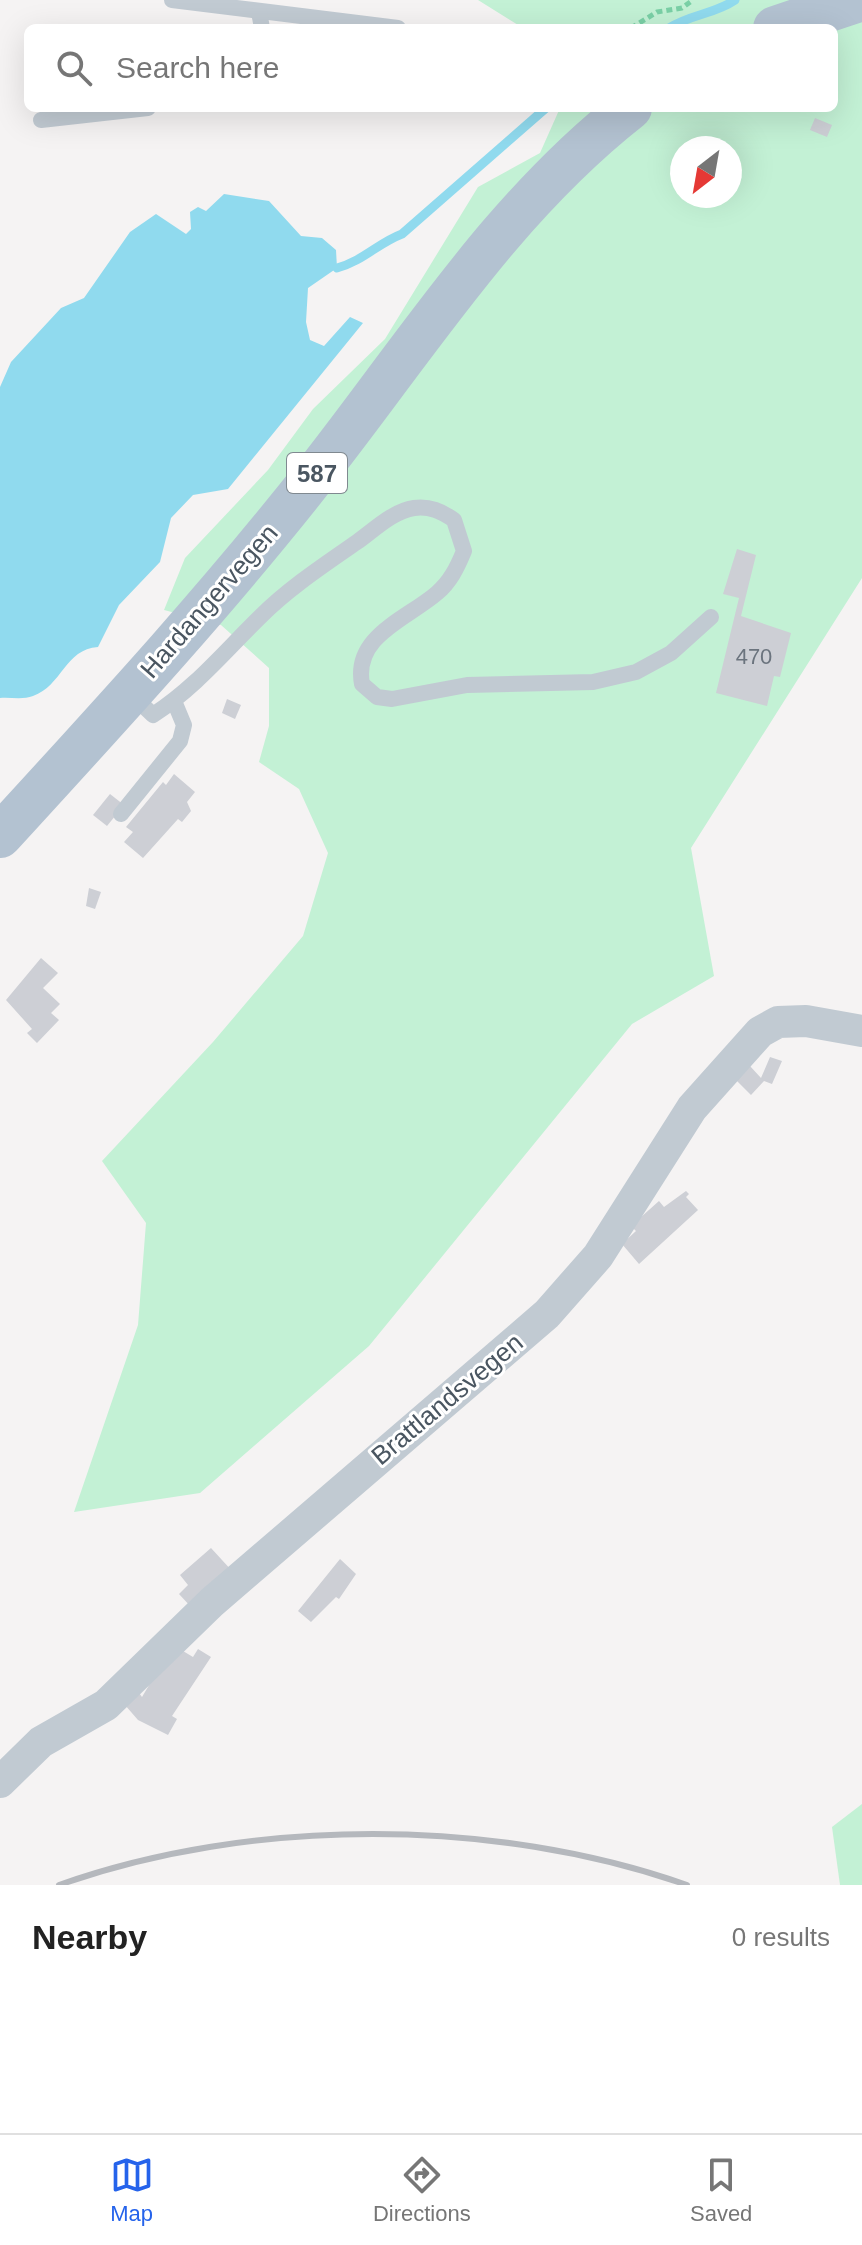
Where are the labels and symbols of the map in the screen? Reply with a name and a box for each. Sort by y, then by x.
north arrow [670,136,742,208]
road number: 587 [287,453,347,493]
street label: Hardangervegen [134,518,284,684]
house number: 470 [736,644,772,669]
street label: Brattlandsvegen [365,1327,529,1471]

